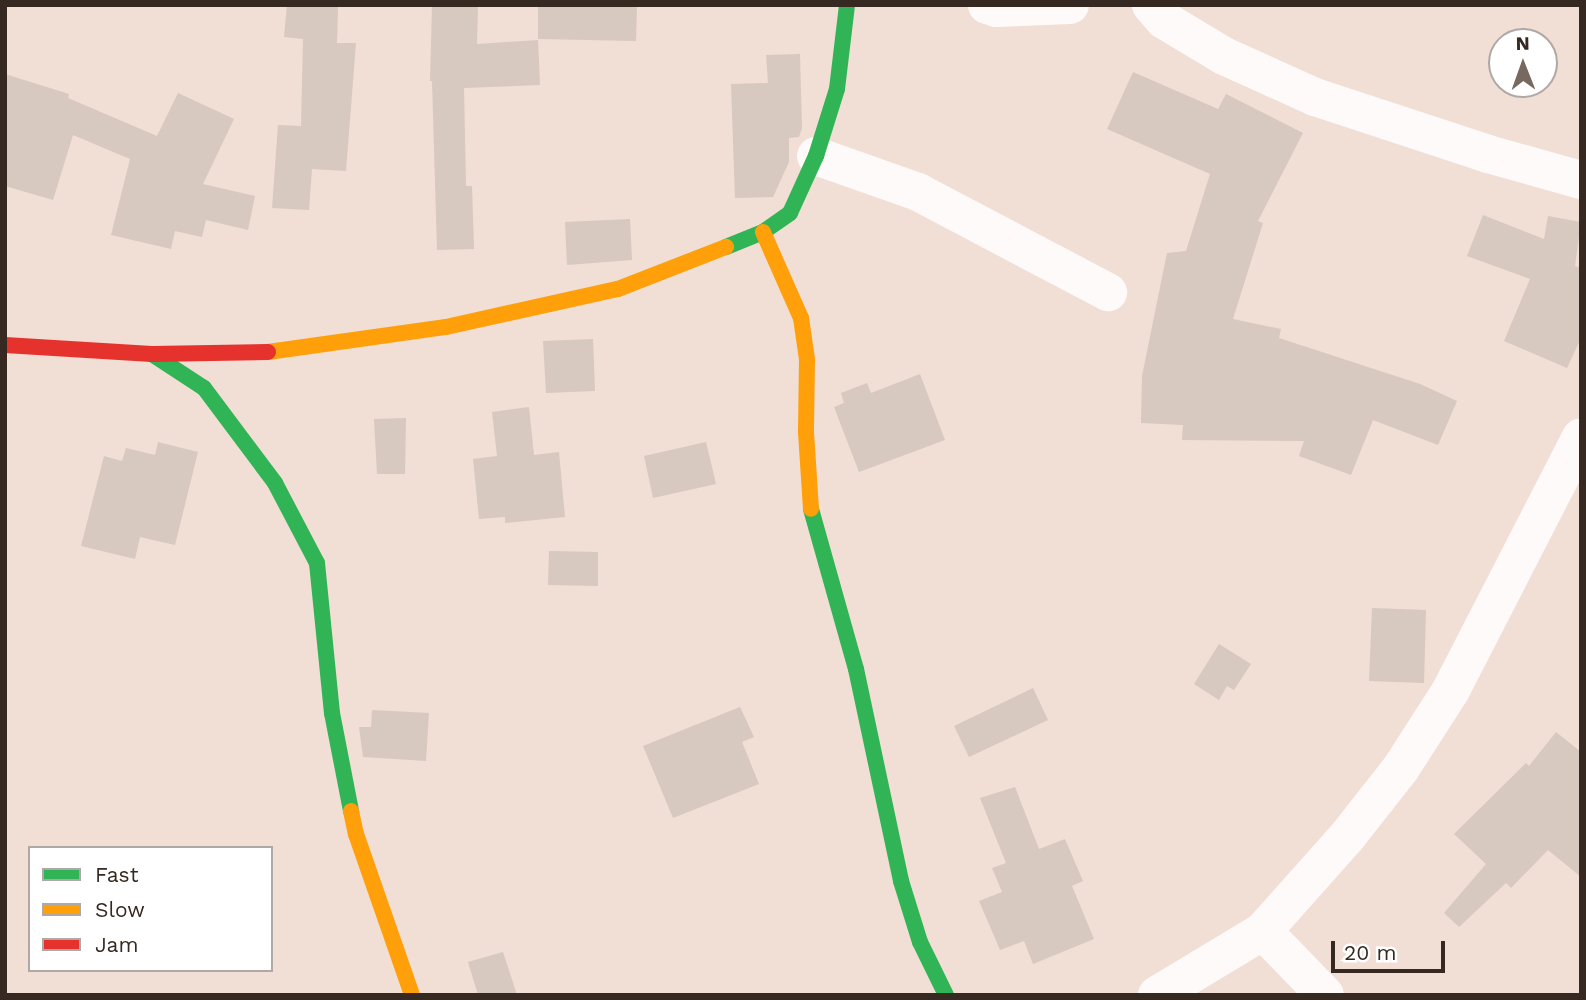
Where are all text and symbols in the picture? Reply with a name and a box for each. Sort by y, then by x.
north arrow [1488,28,1558,98]
text: N [1515,32,1530,55]
legend [28,846,273,972]
text: Fast [95,862,139,887]
text: Slow [95,897,145,922]
scale bar [1334,926,1448,970]
text: Jam [95,932,138,957]
text: 20 m [1344,940,1396,965]

